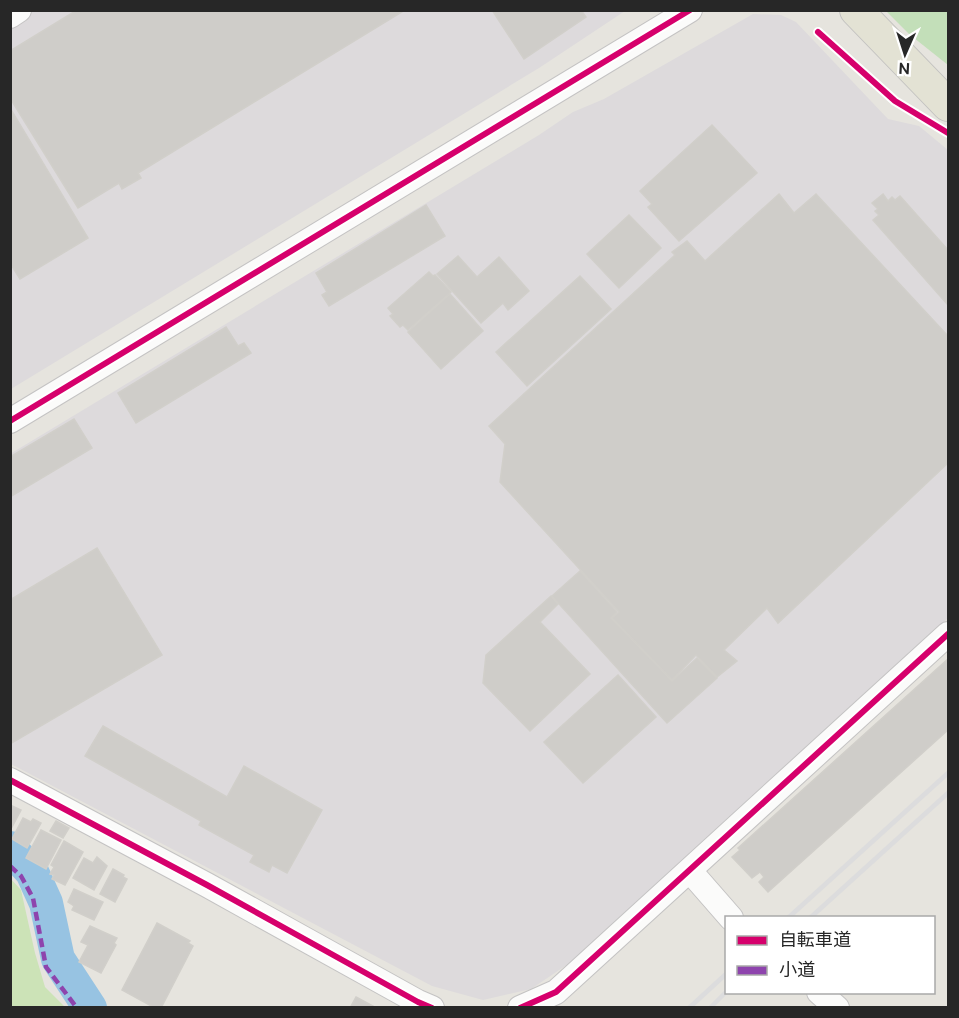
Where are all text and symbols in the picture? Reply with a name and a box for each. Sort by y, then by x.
north arrow [875,24,935,84]
text: N [898,60,911,78]
legend [725,916,935,994]
text: 自転車道 [779,929,851,949]
text: 小道 [779,959,815,979]

